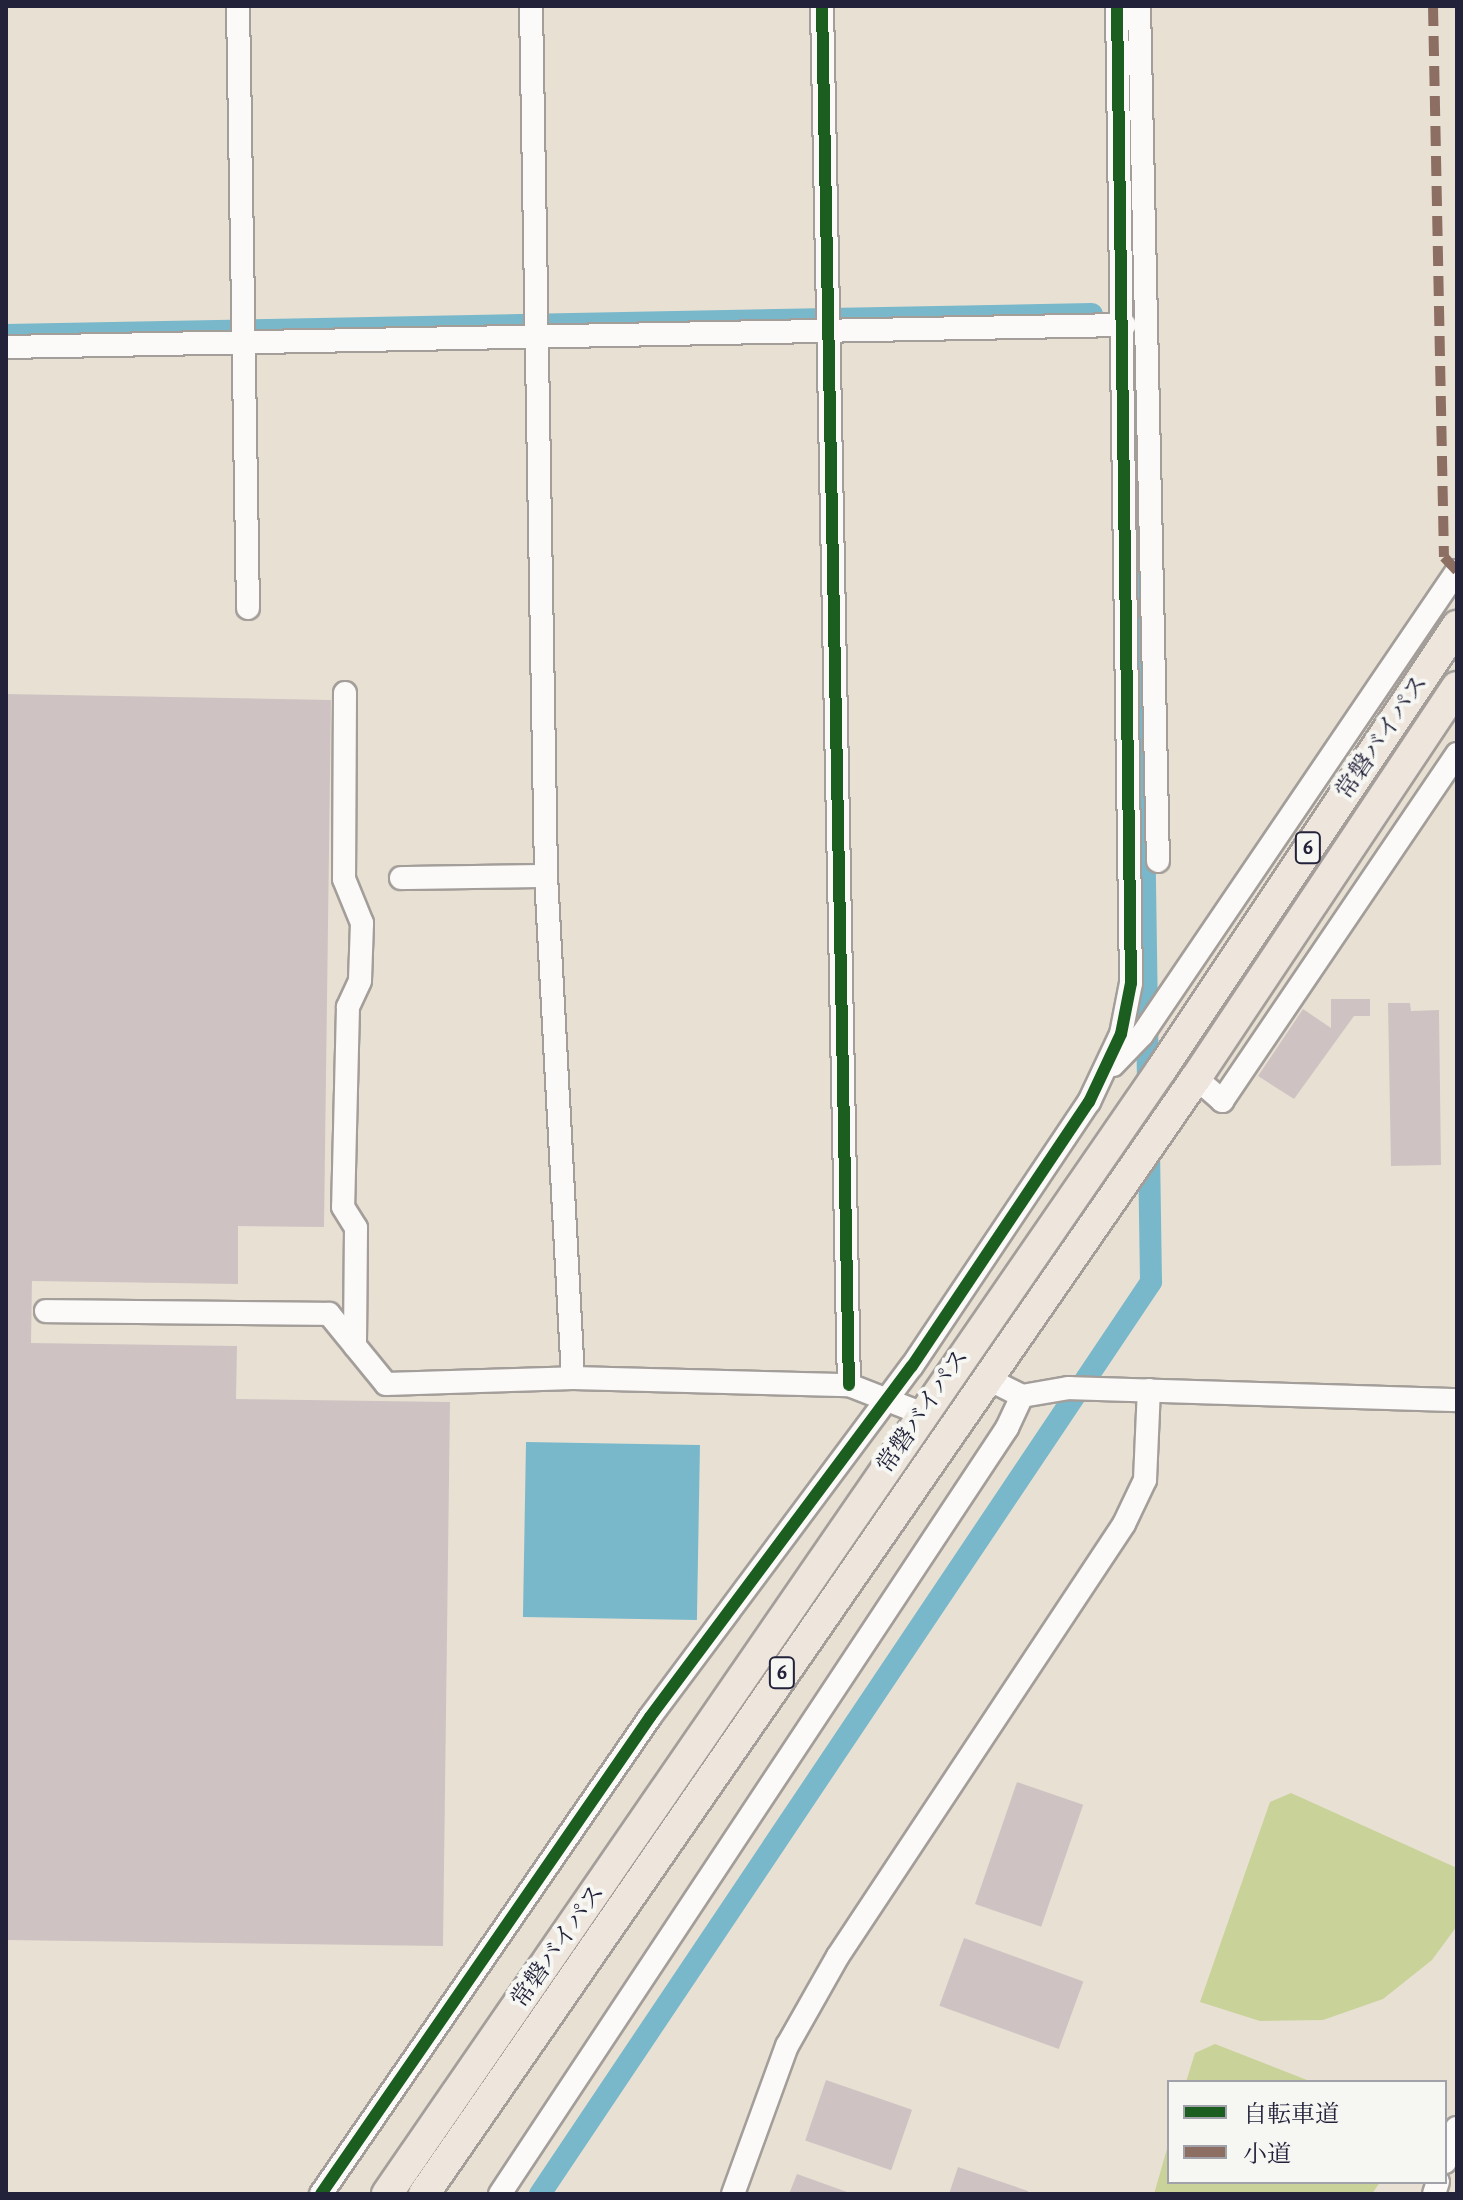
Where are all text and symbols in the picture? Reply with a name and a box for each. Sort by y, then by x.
street label: 常磐バイパス [1330,669,1434,805]
road number: 6 [1294,830,1322,866]
street label: 常磐バイパス [871,1343,975,1479]
road number: 6 [768,1655,796,1691]
street label: 常磐バイパス [505,1879,611,2013]
legend [1167,2080,1447,2184]
text: 自転車道 [1243,2098,1339,2130]
text: 小道 [1243,2138,1291,2170]

